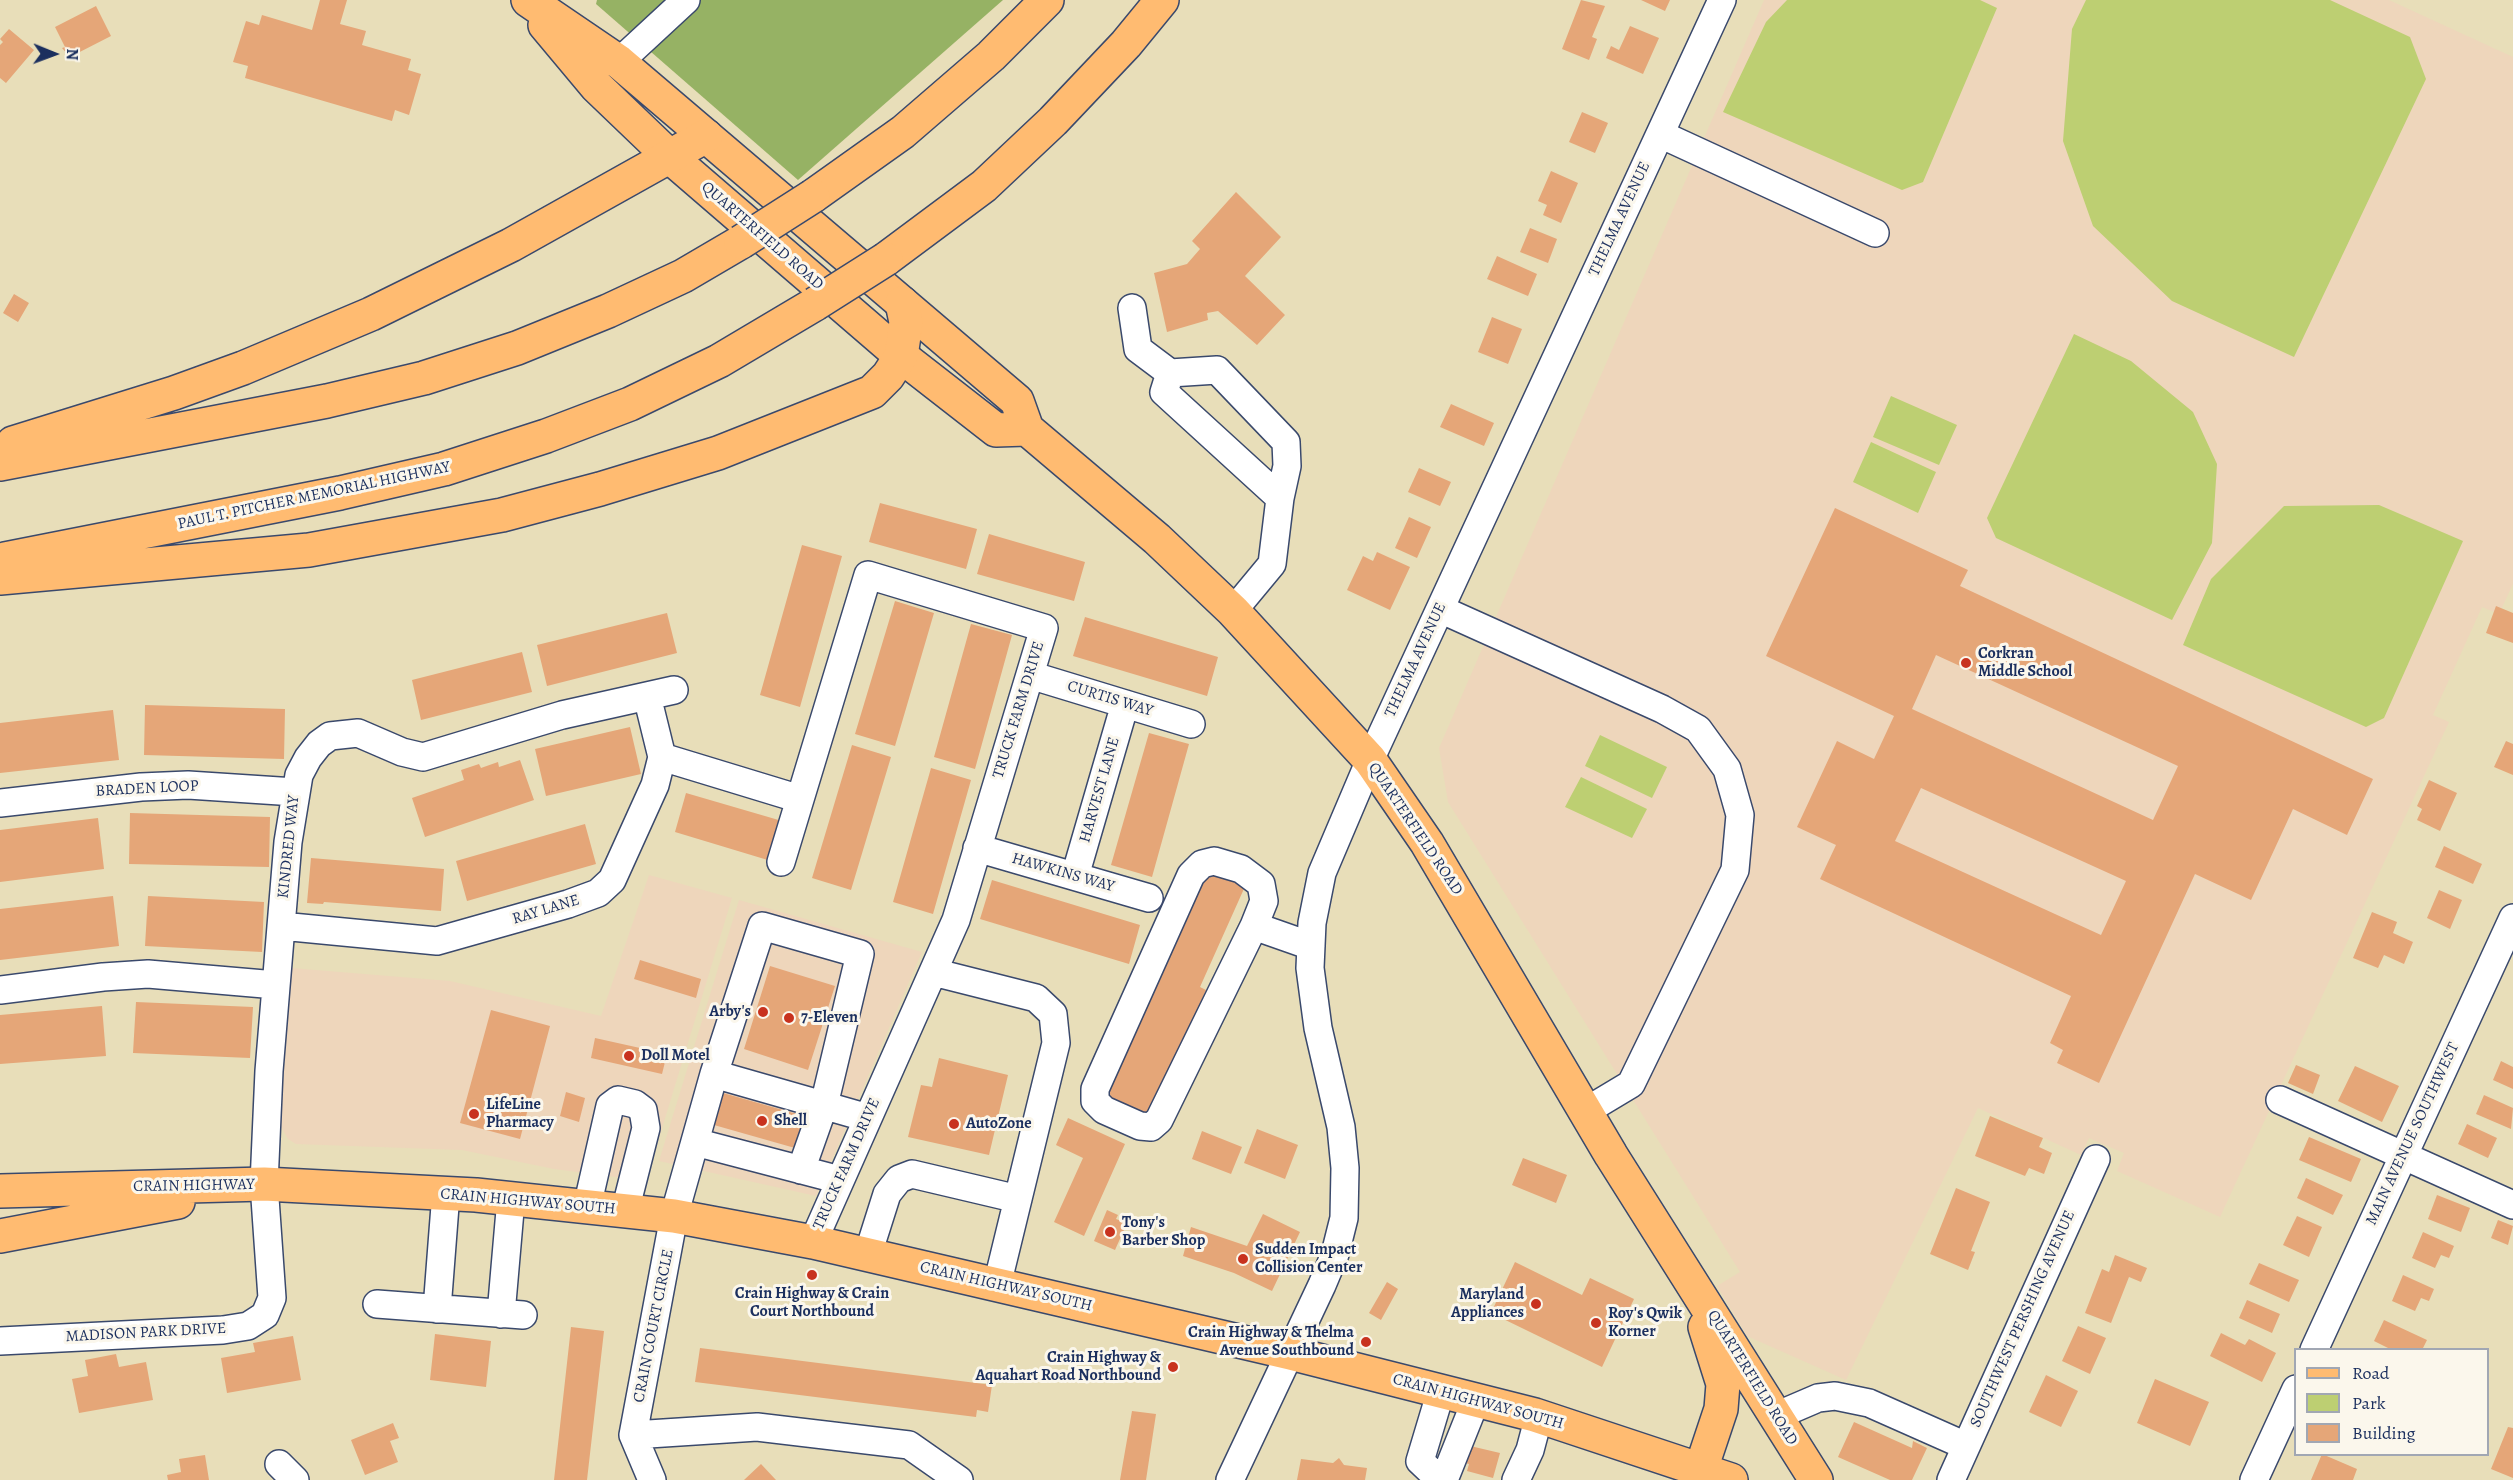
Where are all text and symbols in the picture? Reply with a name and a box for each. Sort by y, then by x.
north arrow [24,24,84,84]
text: N [61,48,83,60]
street label: THELMA AVENUE [1585,159,1655,279]
street label: QUARTERFIELD ROAD [697,178,827,294]
street label: PAUL T. PITCHER MEMORIAL HIGHWAY [176,458,452,534]
street label: THELMA AVENUE [1381,600,1451,720]
street label: TRUCK FARM DRIVE [989,639,1049,781]
place label: Corkran Middle School [1978,644,2072,682]
marker: Corkran Middle School [1959,656,1973,670]
street label: CURTIS WAY [1065,677,1155,721]
street label: HARVEST LANE [1076,735,1124,845]
street label: QUARTERFIELD ROAD [1364,759,1466,899]
street label: BRADEN LOOP [95,777,199,801]
street label: KINDRED WAY [274,794,304,900]
street label: HAWKINS WAY [1009,849,1117,897]
street label: RAY LANE [510,891,582,929]
place label: Arby's [709,1002,751,1022]
marker: Arby's [756,1005,770,1019]
place label: 7-Eleven [801,1008,858,1028]
marker: 7-Eleven [782,1011,796,1025]
street label: MAIN AVENUE SOUTHWEST [2362,1040,2464,1228]
place label: Doll Motel [641,1046,710,1066]
marker: Doll Motel [622,1049,636,1063]
place label: LifeLine Pharmacy [486,1095,554,1133]
street label: TRUCK FARM DRIVE [809,1095,885,1233]
marker: LifeLine Pharmacy [467,1107,481,1121]
place label: Shell [774,1111,807,1131]
marker: Shell [755,1114,769,1128]
place label: AutoZone [966,1114,1032,1134]
marker: AutoZone [947,1117,961,1131]
street label: CRAIN HIGHWAY [133,1175,255,1197]
street label: CRAIN HIGHWAY SOUTH [439,1185,617,1219]
street label: SOUTHWEST PERSHING AVENUE [1966,1208,2080,1430]
place label: Tony's Barber Shop [1122,1213,1205,1251]
marker: Tony's Barber Shop [1103,1225,1117,1239]
place label: Sudden Impact Collision Center [1255,1240,1362,1278]
street label: CRAIN COURT CIRCLE [630,1248,678,1404]
marker: Sudden Impact Collision Center [1236,1252,1250,1266]
street label: CRAIN HIGHWAY SOUTH [918,1258,1094,1316]
marker: Crain Highway & Crain Court Northbound [805,1268,819,1282]
place label: Crain Highway & Crain Court Northbound [735,1284,889,1322]
place label: Maryland Appliances [1451,1285,1524,1323]
marker: Maryland Appliances [1529,1297,1543,1311]
place label: Roy's Qwik Korner [1608,1304,1682,1342]
street label: QUARTERFIELD ROAD [1703,1307,1801,1449]
marker: Roy's Qwik Korner [1589,1316,1603,1330]
street label: MADISON PARK DRIVE [65,1319,227,1347]
place label: Crain Highway & Thelma Avenue Southbound [1188,1323,1354,1361]
marker: Crain Highway & Thelma Avenue Southbound [1359,1335,1373,1349]
place label: Crain Highway & Aquahart Road Northbound [975,1348,1161,1386]
legend [2294,1348,2489,1456]
marker: Crain Highway & Aquahart Road Northbound [1166,1360,1180,1374]
text: Road [2352,1361,2389,1385]
street label: CRAIN HIGHWAY SOUTH [1390,1370,1566,1434]
text: Park [2352,1391,2386,1415]
text: Building [2352,1421,2416,1445]

